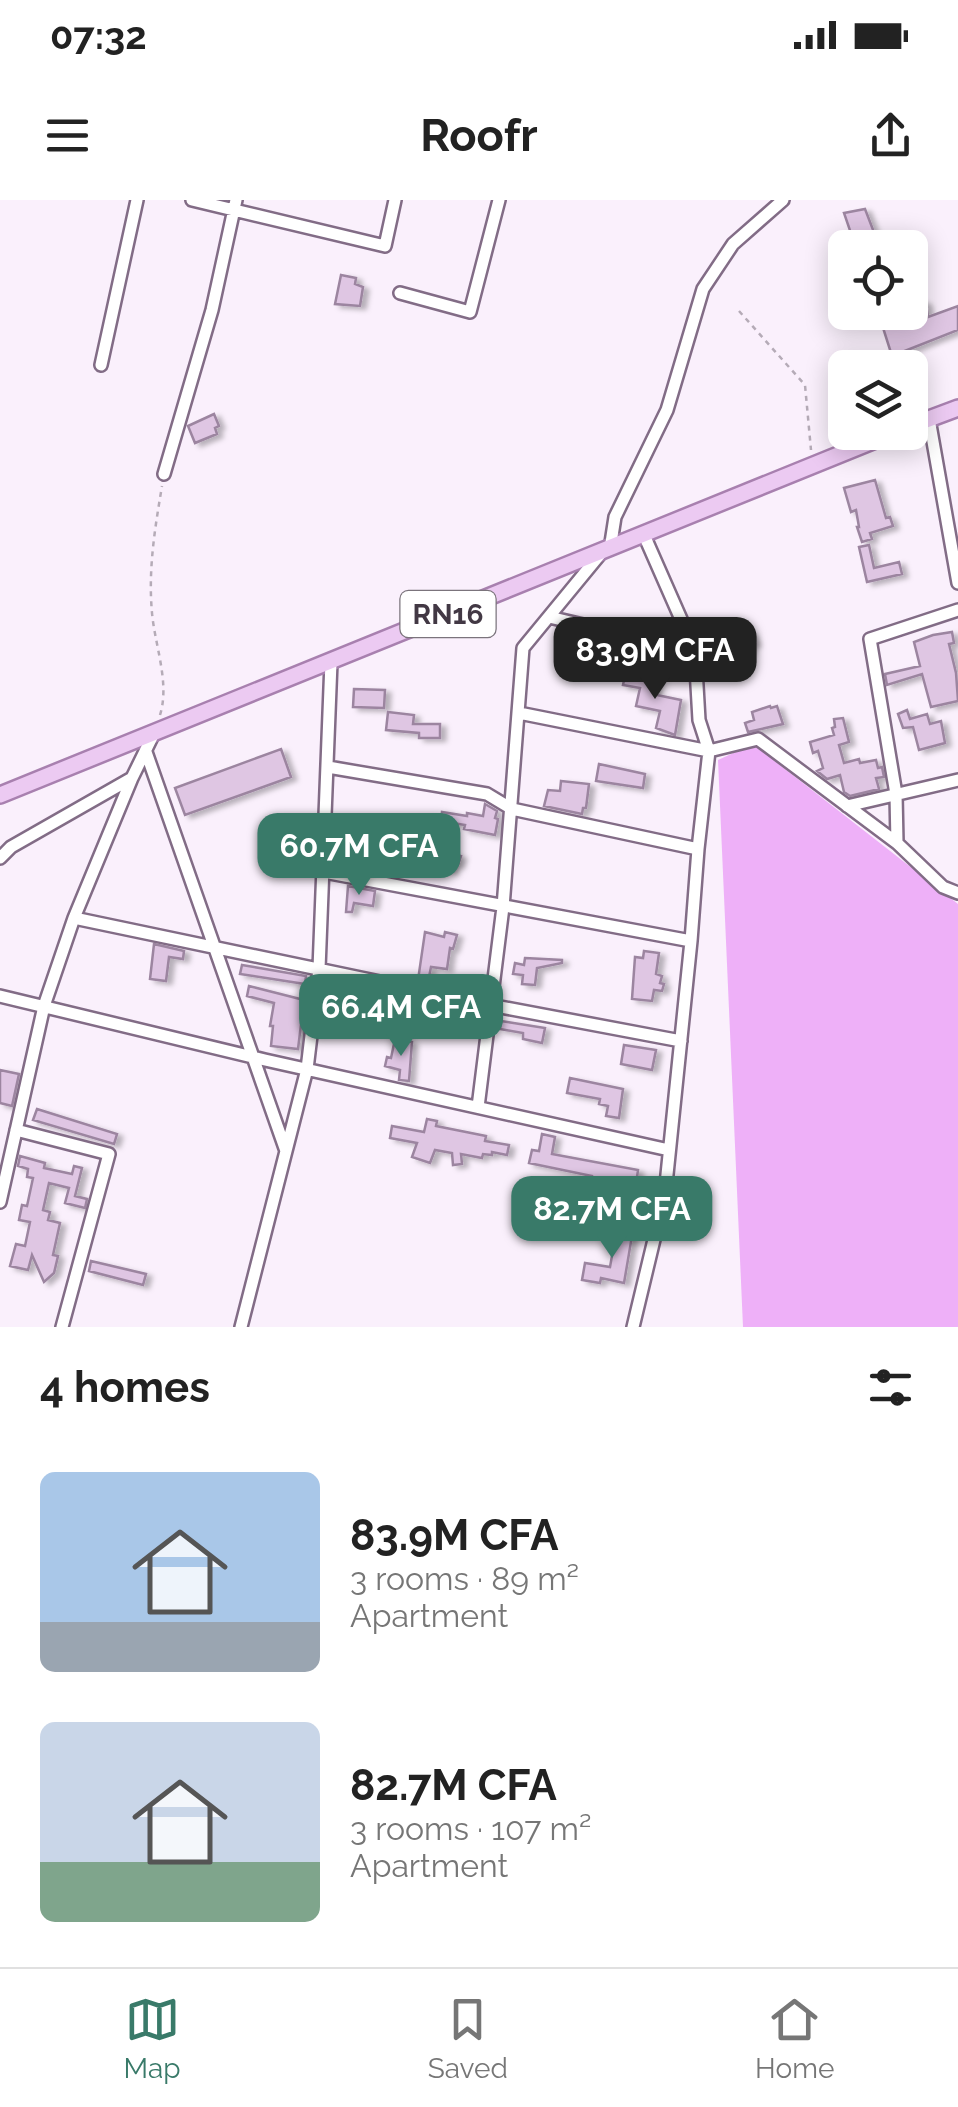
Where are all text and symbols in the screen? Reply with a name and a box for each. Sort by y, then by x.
text: 07:32 [50,13,147,58]
icon: menu [40,108,95,163]
icon: share [863,108,918,163]
text: Roofr [420,109,538,162]
map controls [828,230,928,450]
button: locate [828,230,928,330]
button: layers [828,350,928,450]
road number: RN16 [400,591,496,637]
pin: 83.9M CFA [541,617,769,702]
text: 83.9M CFA [576,631,734,668]
pin: 60.7M CFA [245,813,473,898]
text: 60.7M CFA [279,827,439,864]
pin: 66.4M CFA [287,974,515,1059]
text: 66.4M CFA [321,988,481,1025]
pin: 82.7M CFA [498,1176,726,1261]
text: 82.7M CFA [533,1190,691,1227]
icon: filters [863,1360,918,1415]
text: 4 homes [40,1363,210,1412]
text: 83.9M CFA [350,1511,558,1560]
icon: home [120,1512,240,1632]
text: 3 rooms · 89 m² [350,1560,579,1597]
text: Apartment [350,1597,508,1634]
text: 82.7M CFA [350,1761,557,1810]
icon: home [120,1762,240,1882]
text: 3 rooms · 107 m² [350,1810,591,1847]
text: Apartment [350,1847,508,1884]
tab: Map [124,1992,181,2085]
tab: Saved [428,1992,508,2085]
tab: Home [755,1992,834,2085]

